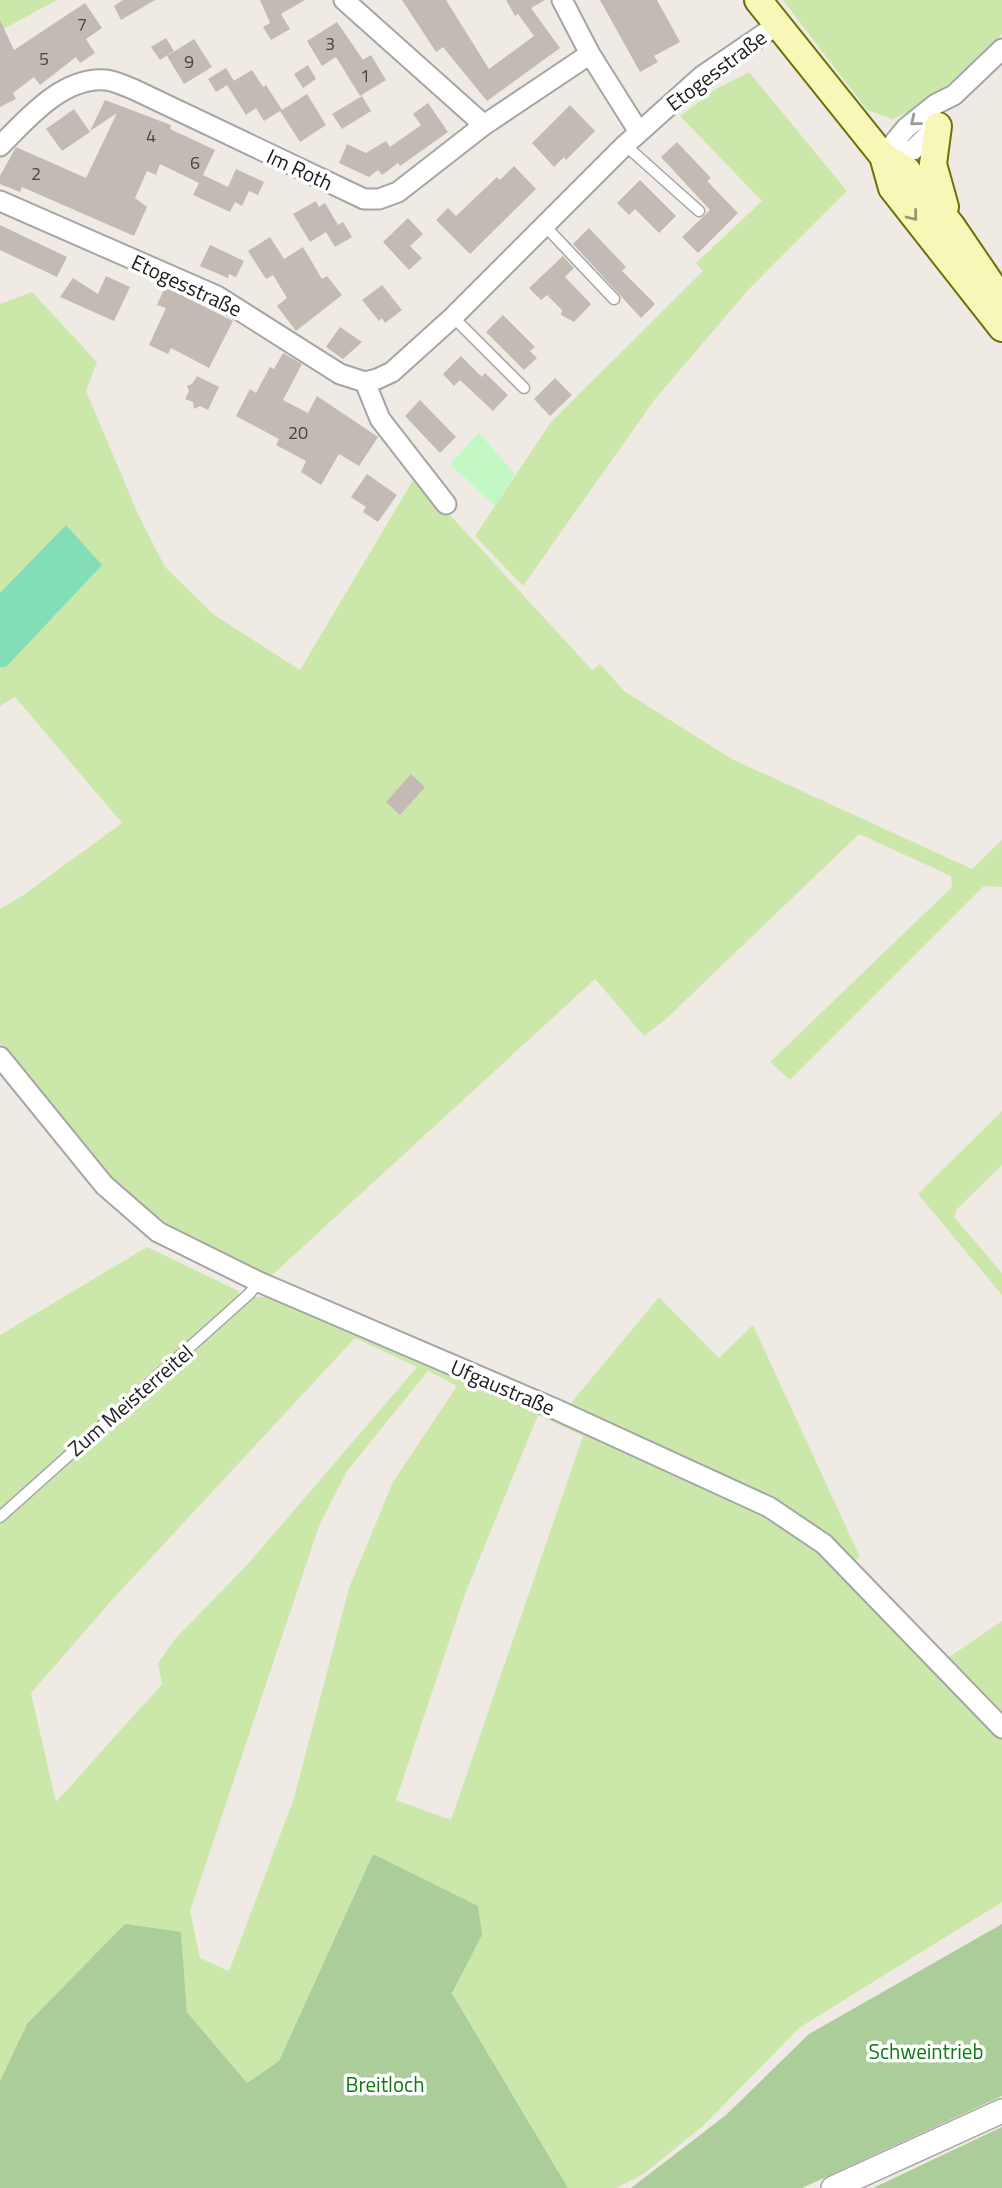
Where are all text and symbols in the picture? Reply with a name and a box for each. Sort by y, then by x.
house number: 7 [77,11,87,38]
street label: Etogesstraße [659,22,773,118]
house number: 3 [325,30,335,57]
house number: 5 [39,45,49,72]
house number: 9 [184,48,194,75]
house number: 1 [360,62,370,89]
one-way arrow [910,113,922,126]
house number: 4 [146,122,156,149]
street label: Im Roth [262,140,338,198]
house number: 6 [190,149,200,176]
house number: 2 [31,160,41,187]
one-way arrow [905,208,918,221]
street label: Etogesstraße [126,245,248,325]
house number: 20 [288,419,308,446]
street label: Zum Meisterreitel [60,1336,200,1464]
street label: Ufgaustraße [446,1351,560,1423]
park label: Schweintrieb [869,2035,983,2067]
park label: Breitloch [346,2068,424,2100]

